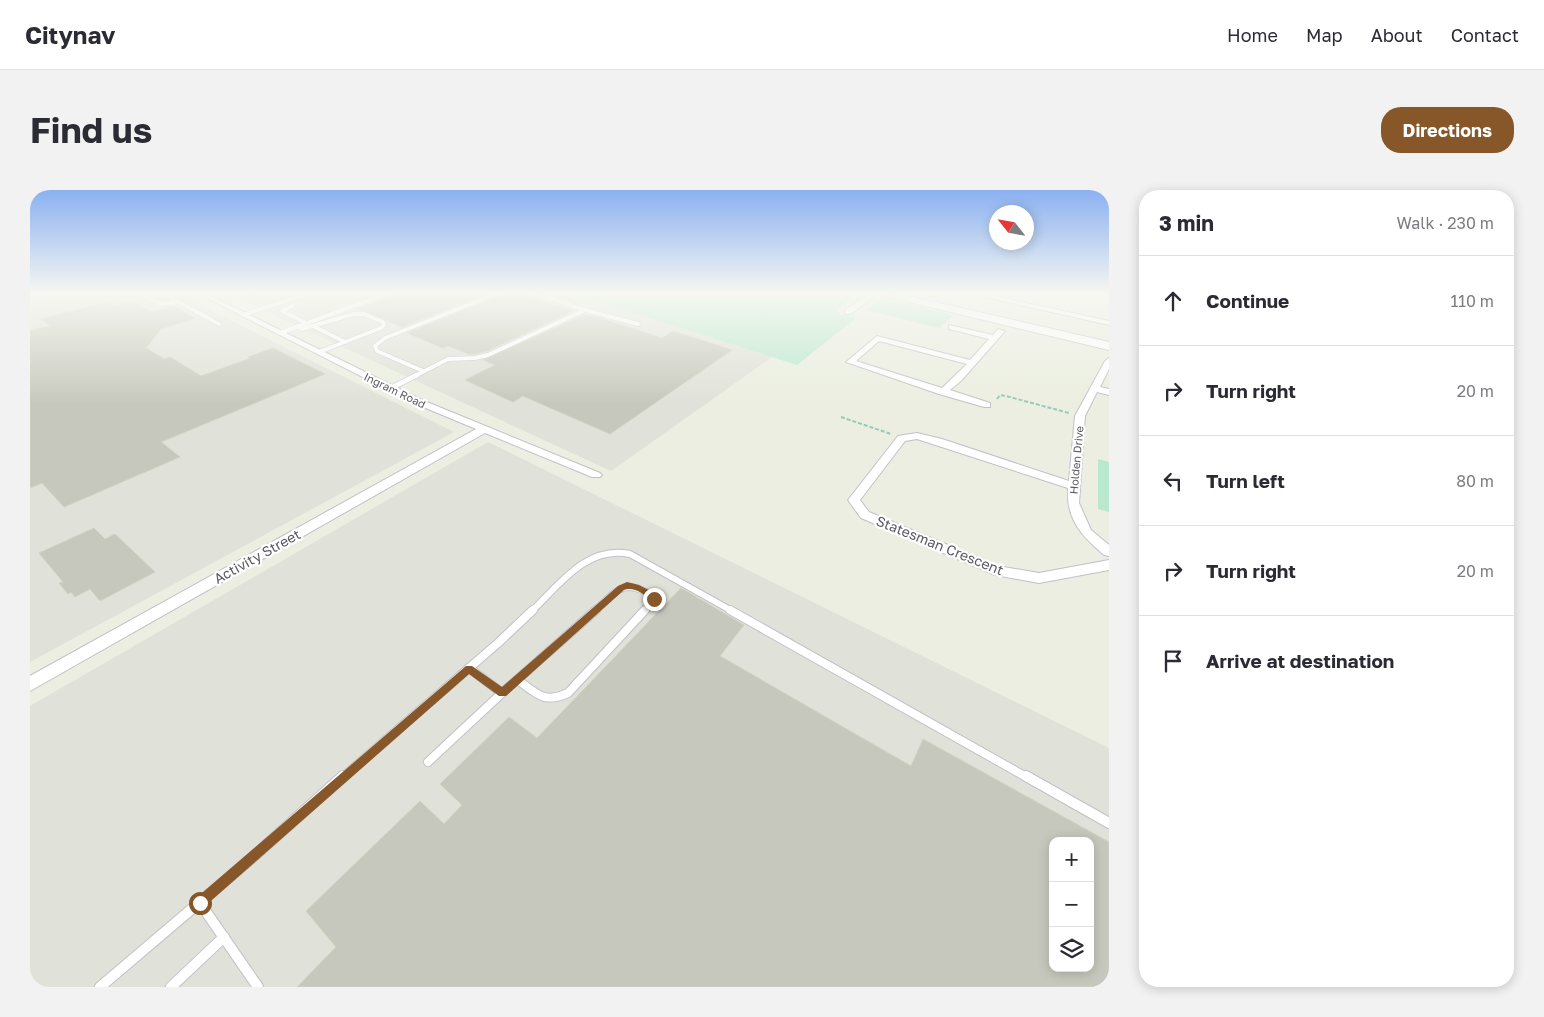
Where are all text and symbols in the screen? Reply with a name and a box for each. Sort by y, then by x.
text: Citynav [25,20,115,49]
text: Home [1227,24,1278,46]
text: Map [1306,24,1343,46]
text: About [1371,24,1423,46]
text: Contact [1451,24,1519,46]
button: Directions [1381,107,1514,153]
text: Find us [30,109,152,151]
north arrow [989,205,1034,250]
text: 3 min [1159,210,1214,236]
text: Walk · 230 m [1397,213,1494,233]
icon: ahead [1159,287,1187,315]
text: Continue [1206,289,1289,312]
text: 110 m [1450,291,1494,311]
street label: Ingram Road [362,370,428,410]
icon: right [1159,377,1187,405]
text: Turn right [1206,379,1296,402]
text: 20 m [1457,381,1494,401]
street label: Holden Drive [1067,425,1085,495]
icon: left [1159,467,1187,495]
text: Turn left [1206,469,1285,492]
text: 80 m [1456,471,1494,491]
street label: Statesman Crescent [874,512,1006,578]
street label: Activity Street [211,525,303,587]
icon: right [1159,557,1187,585]
text: Turn right [1206,559,1296,582]
text: 20 m [1457,561,1494,581]
route end [643,588,666,611]
icon: arrive [1159,647,1187,675]
text: Arrive at destination [1206,649,1394,672]
map controls [1049,837,1094,972]
button: + [1049,837,1094,882]
button: − [1049,882,1094,927]
route start [189,892,212,915]
button: layers [1049,927,1094,972]

